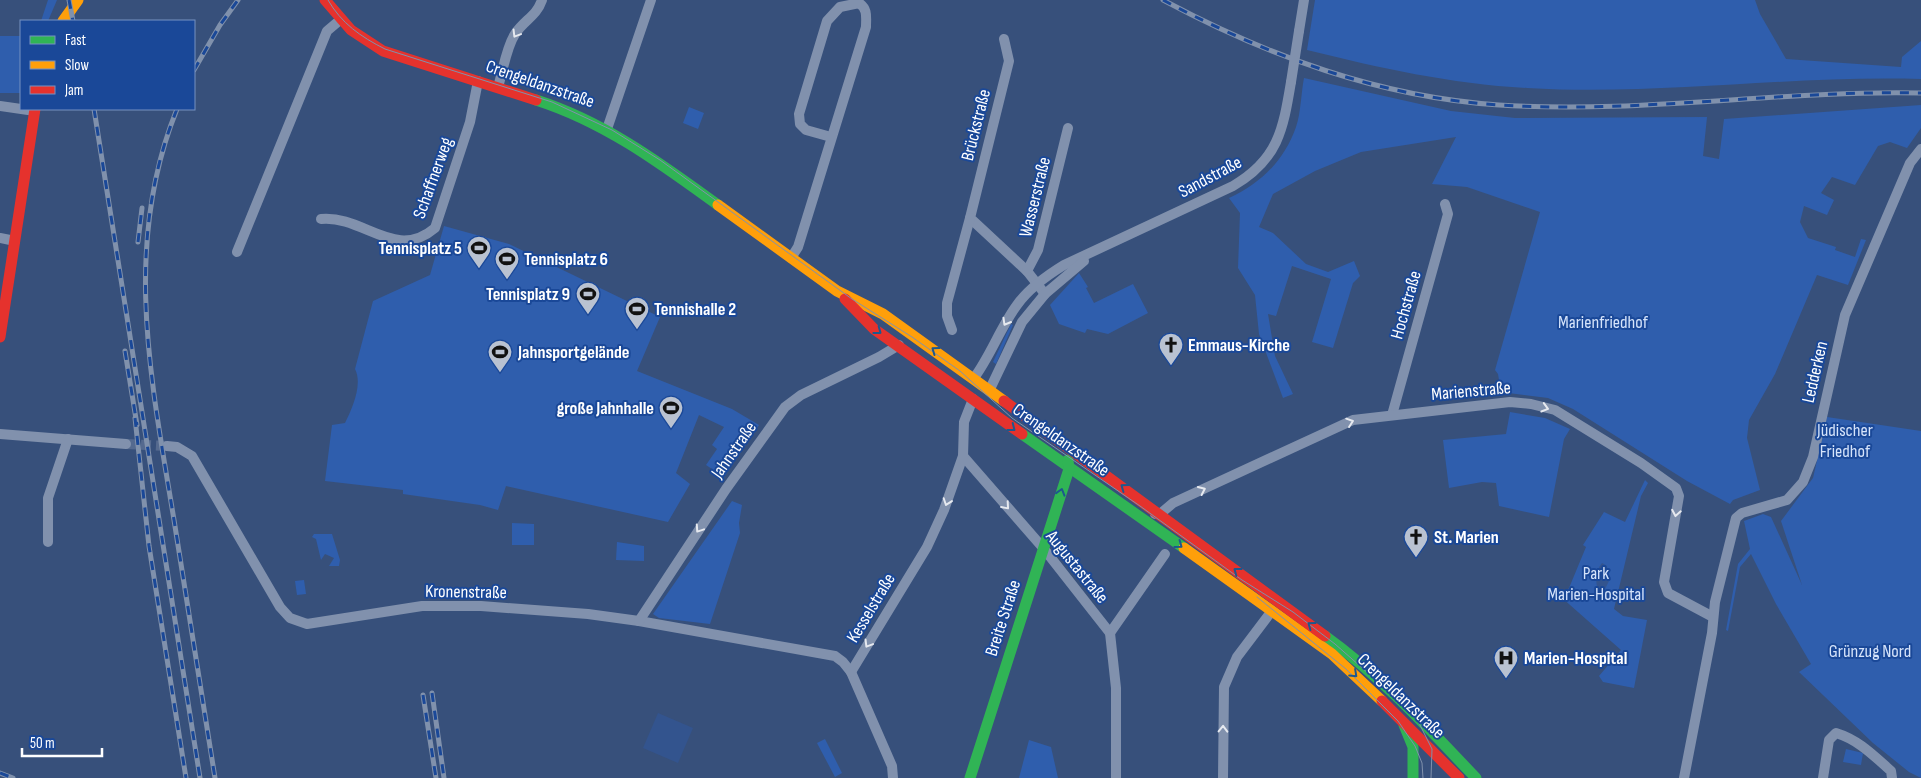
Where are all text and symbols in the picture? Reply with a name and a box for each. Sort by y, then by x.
legend [20,20,195,110]
one-way arrow [513,29,523,38]
text: Fast [65,31,87,50]
text: Slow [65,56,89,75]
street label: Crengeldanzstraße [483,56,597,112]
text: Jam [64,81,83,100]
street label: Brückstraße [957,87,995,163]
street label: Schaffnerweg [409,135,457,221]
street label: Sandstraße [1175,152,1245,202]
street label: Wasserstraße [1015,155,1055,239]
sports icon: Tennisplatz 5 [466,235,492,269]
place label: Tennisplatz 5 [379,238,462,259]
sports icon: Tennisplatz 6 [494,246,520,280]
place label: Tennisplatz 6 [524,249,608,270]
street label: Hochstraße [1386,268,1426,342]
sports icon: Tennisplatz 9 [575,281,601,315]
place label: Tennisplatz 9 [486,284,570,305]
sports icon: Tennishalle 2 [624,296,650,330]
place label: Tennishalle 2 [654,299,736,320]
park label: Marienfriedhof [1558,312,1649,333]
one-way arrow [1003,316,1013,325]
one-way arrow [872,325,881,333]
church icon: Emmaus-Kirche [1158,332,1184,366]
place label: Emmaus-Kirche [1188,335,1290,356]
sports icon: Jahnsportgelände [487,339,513,373]
street label: Ledderken [1798,339,1832,405]
place label: Jahnsportgelände [517,342,629,363]
one-way arrow [932,347,941,355]
street label: Marienstraße [1430,377,1512,405]
sports icon: große Jahnhalle [658,395,684,429]
place label: große Jahnhalle [557,398,654,419]
street label: Crengeldanzstraße [1009,399,1113,481]
one-way arrow [1541,402,1549,412]
street label: Jahnstraße [706,418,761,483]
one-way arrow [1345,418,1354,428]
park label: Jüdischer Friedhof [1816,420,1873,462]
one-way arrow [1006,422,1016,431]
one-way arrow [1120,484,1130,493]
one-way arrow [1197,485,1206,496]
one-way arrow [1056,489,1066,497]
one-way arrow [943,497,953,506]
one-way arrow [1000,500,1009,509]
one-way arrow [1672,509,1682,518]
one-way arrow [696,524,706,533]
church icon: St. Marien [1403,524,1429,558]
street label: Augustastraße [1041,526,1113,608]
place label: St. Marien [1434,527,1499,548]
one-way arrow [1173,539,1183,548]
park label: Park Marien-Hospital [1547,563,1645,605]
one-way arrow [1233,568,1243,577]
street label: Kesselstraße [842,570,900,646]
street label: Breite Straße [981,577,1025,659]
street label: Kronenstraße [425,581,507,603]
one-way arrow [1307,622,1317,631]
one-way arrow [865,638,874,647]
park label: Grünzug Nord [1829,641,1911,662]
hospital icon: Marien-Hospital [1493,645,1519,679]
place label: Marien-Hospital [1524,648,1627,669]
street label: Crengeldanzstraße [1353,649,1449,743]
one-way arrow [1349,668,1358,677]
one-way arrow [1218,725,1229,733]
scale bar [22,726,102,758]
text: 50 m [30,734,55,753]

